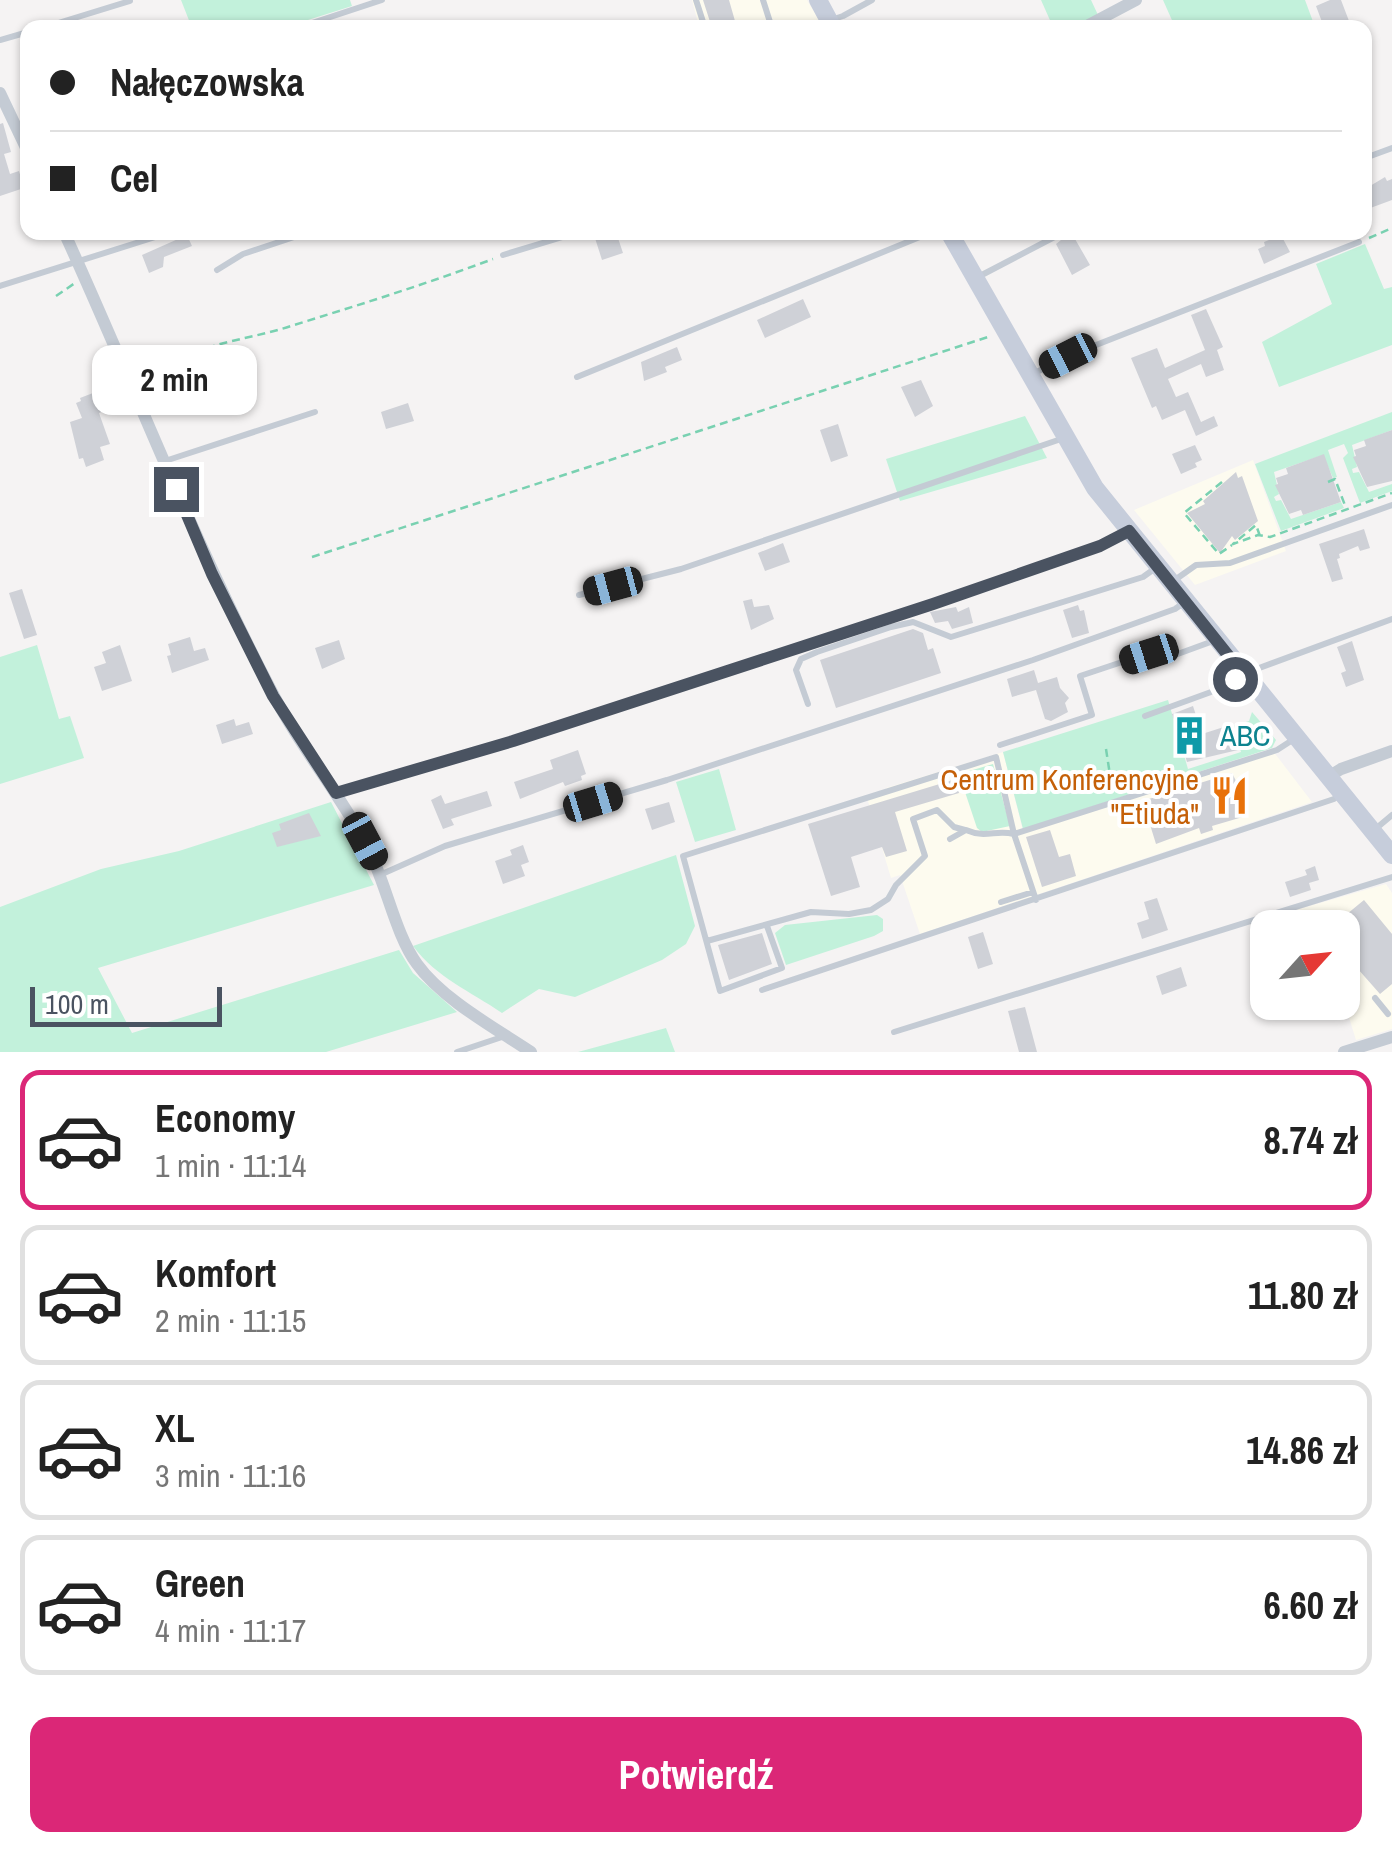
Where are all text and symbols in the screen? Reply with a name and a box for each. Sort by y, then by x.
text: Nałęczowska [110,57,304,108]
text: Cel [110,153,159,204]
car [1034,329,1102,383]
callout: 2 min [94,344,258,414]
text: 2 min [140,358,209,401]
route end [154,467,199,512]
car [580,564,646,608]
car [1116,630,1182,678]
route start [1213,657,1258,702]
building icon: ABC [1169,714,1211,756]
place label: ABC [1219,715,1271,755]
place label: Centrum Konferencyjne "Etiuda" [941,759,1199,833]
restaurant icon: Centrum Konferencyjne "Etiuda" [1208,775,1250,817]
car [560,779,626,825]
car [338,807,392,875]
north arrow [1250,910,1360,1020]
map controls [1250,910,1360,1020]
scale bar [30,982,222,1026]
text: 100 m [45,985,109,1023]
text: Economy [155,1093,295,1144]
icon: car [35,1095,125,1185]
text: 8.74 zł [1263,1115,1357,1166]
text: 1 min · 11:14 [155,1144,306,1187]
text: Komfort [155,1248,276,1299]
icon: car [35,1250,125,1340]
text: 11.80 zł [1248,1270,1357,1321]
text: 2 min · 11:15 [155,1299,306,1342]
text: XL [155,1403,195,1454]
icon: car [35,1405,125,1495]
text: 14.86 zł [1246,1425,1357,1476]
text: 3 min · 11:16 [155,1454,306,1497]
text: Green [155,1558,245,1609]
icon: car [35,1560,125,1650]
text: 6.60 zł [1263,1580,1357,1631]
text: 4 min · 11:17 [155,1609,306,1652]
button: Potwierdź [30,1717,1362,1832]

